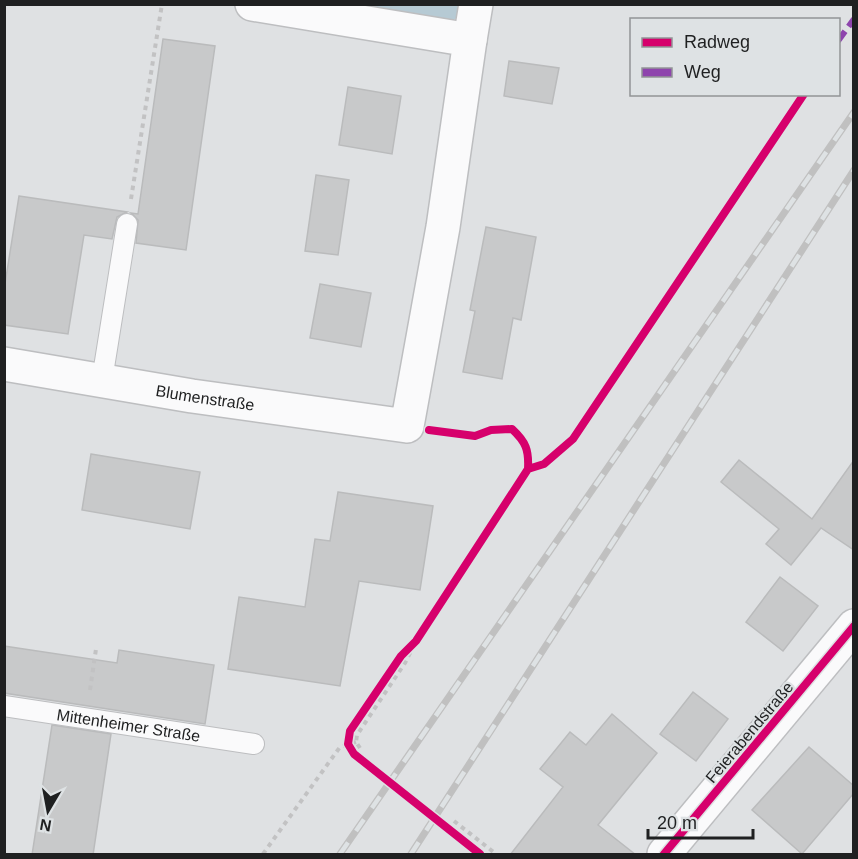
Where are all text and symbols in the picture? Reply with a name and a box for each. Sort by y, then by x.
legend [630,18,840,96]
text: Radweg [684,32,750,52]
text: Weg [684,62,721,82]
street label: Blumenstraße [154,382,256,414]
street label: Feierabendstraße [702,678,797,786]
street label: Mittenheimer Straße [56,706,202,745]
north arrow [18,781,78,841]
scale bar [648,802,753,840]
text: 20 m [657,813,697,833]
text: N [38,816,53,835]

